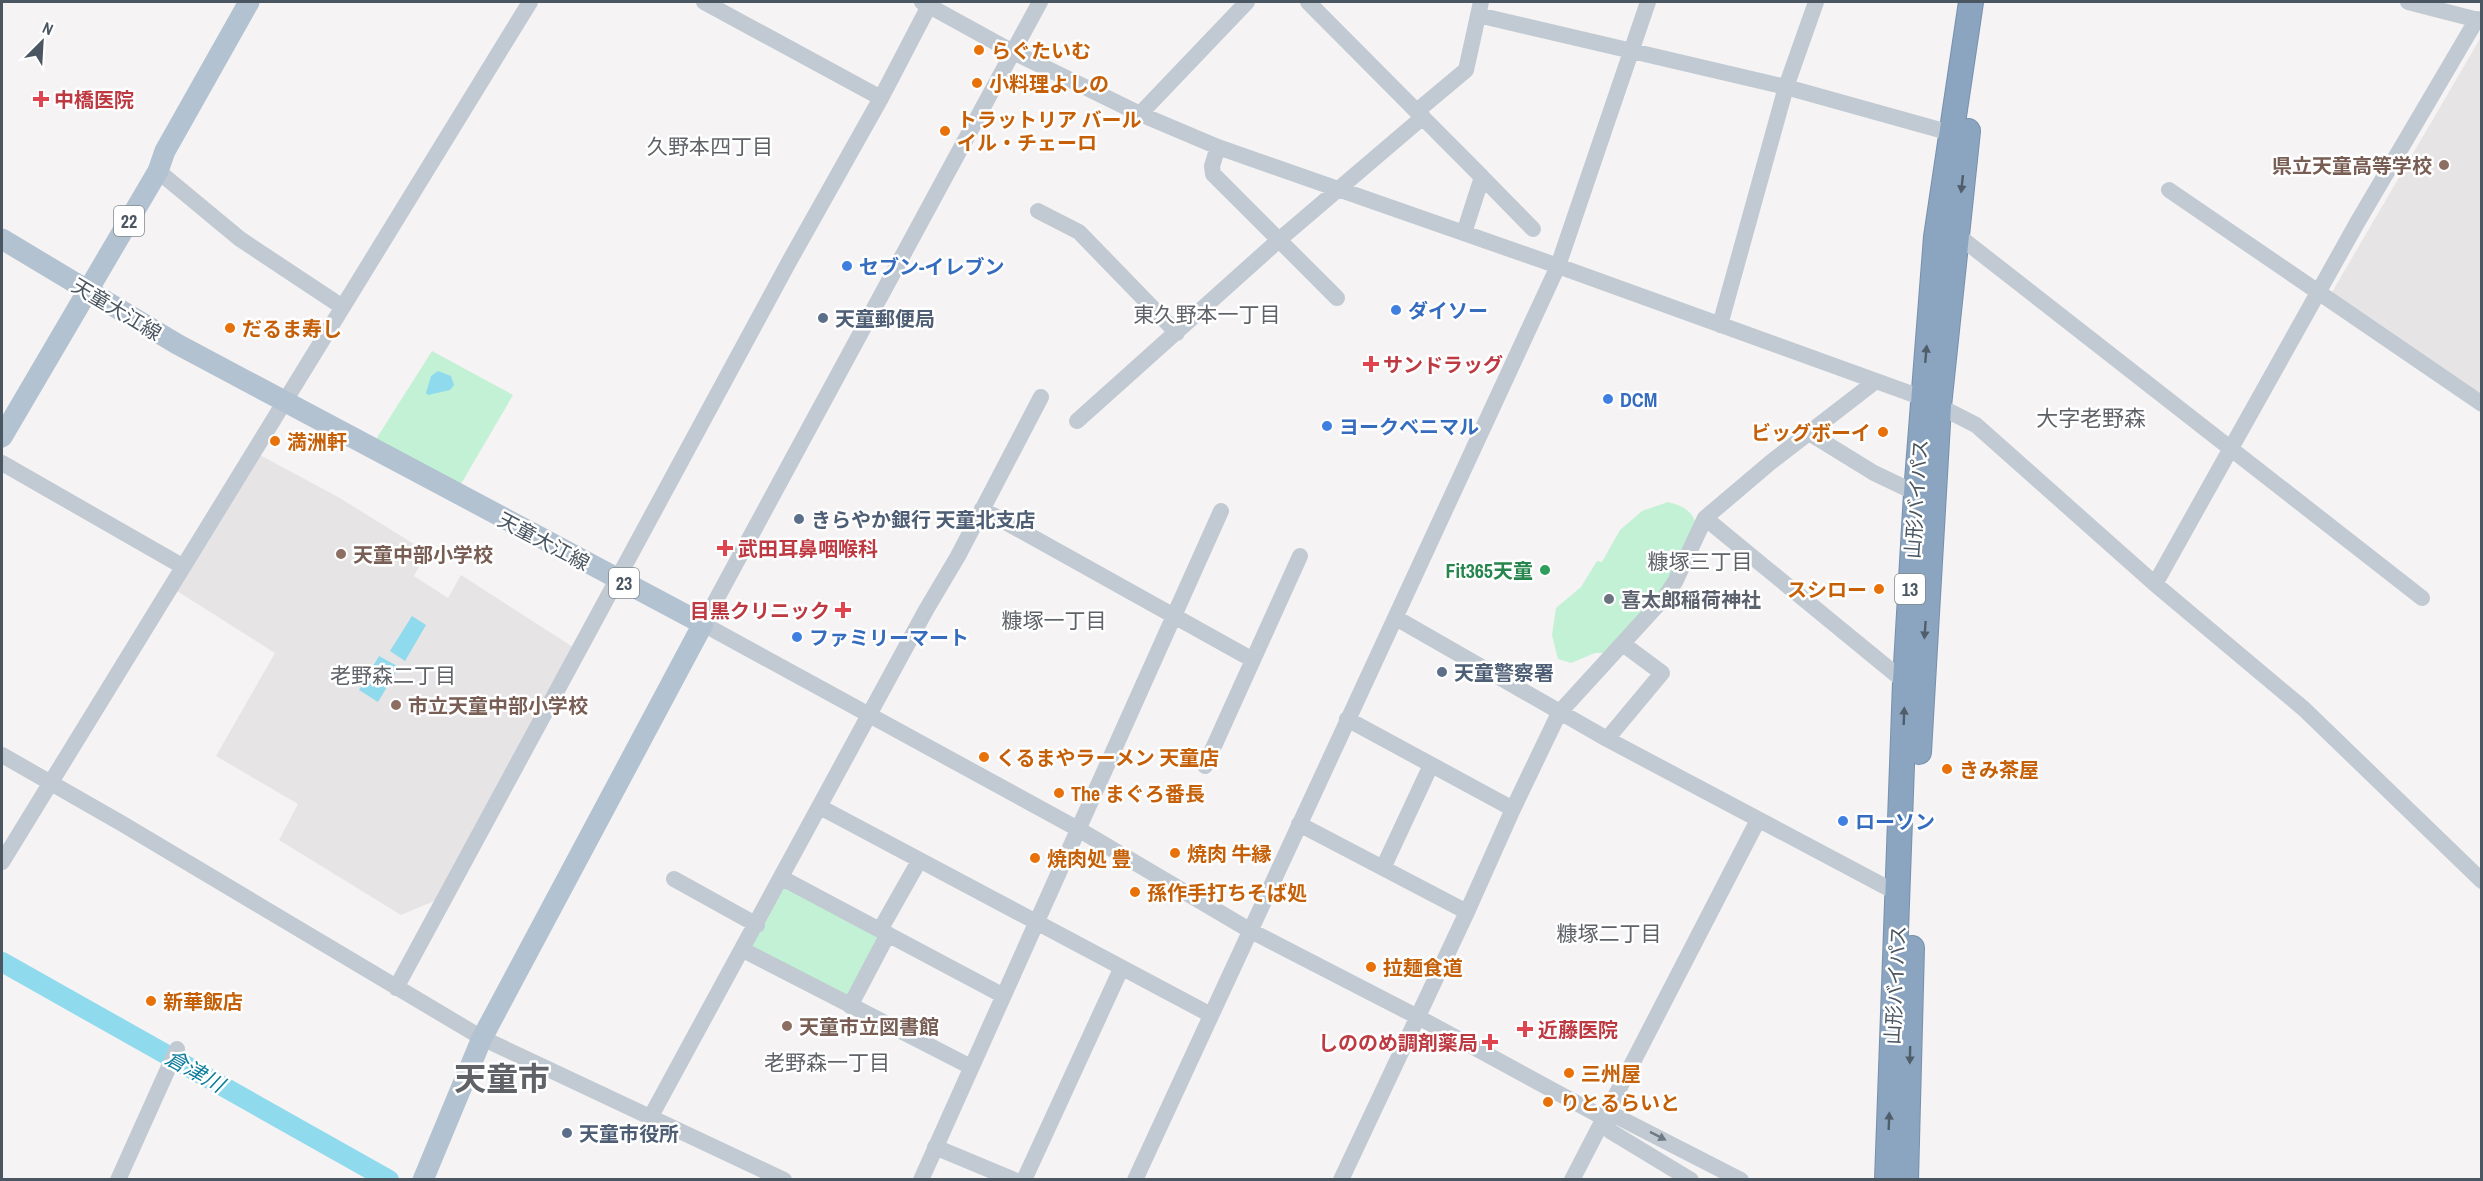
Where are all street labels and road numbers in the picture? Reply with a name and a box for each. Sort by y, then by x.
road number: 22 [114,206,144,236]
street label: 天童大江線 [67,272,167,346]
street label: 山形バイパス [1898,438,1934,560]
street label: 天童大江線 [494,506,594,576]
road number: 23 [609,568,639,598]
road number: 13 [1895,574,1925,604]
street label: 山形バイパス [1878,925,1912,1045]

